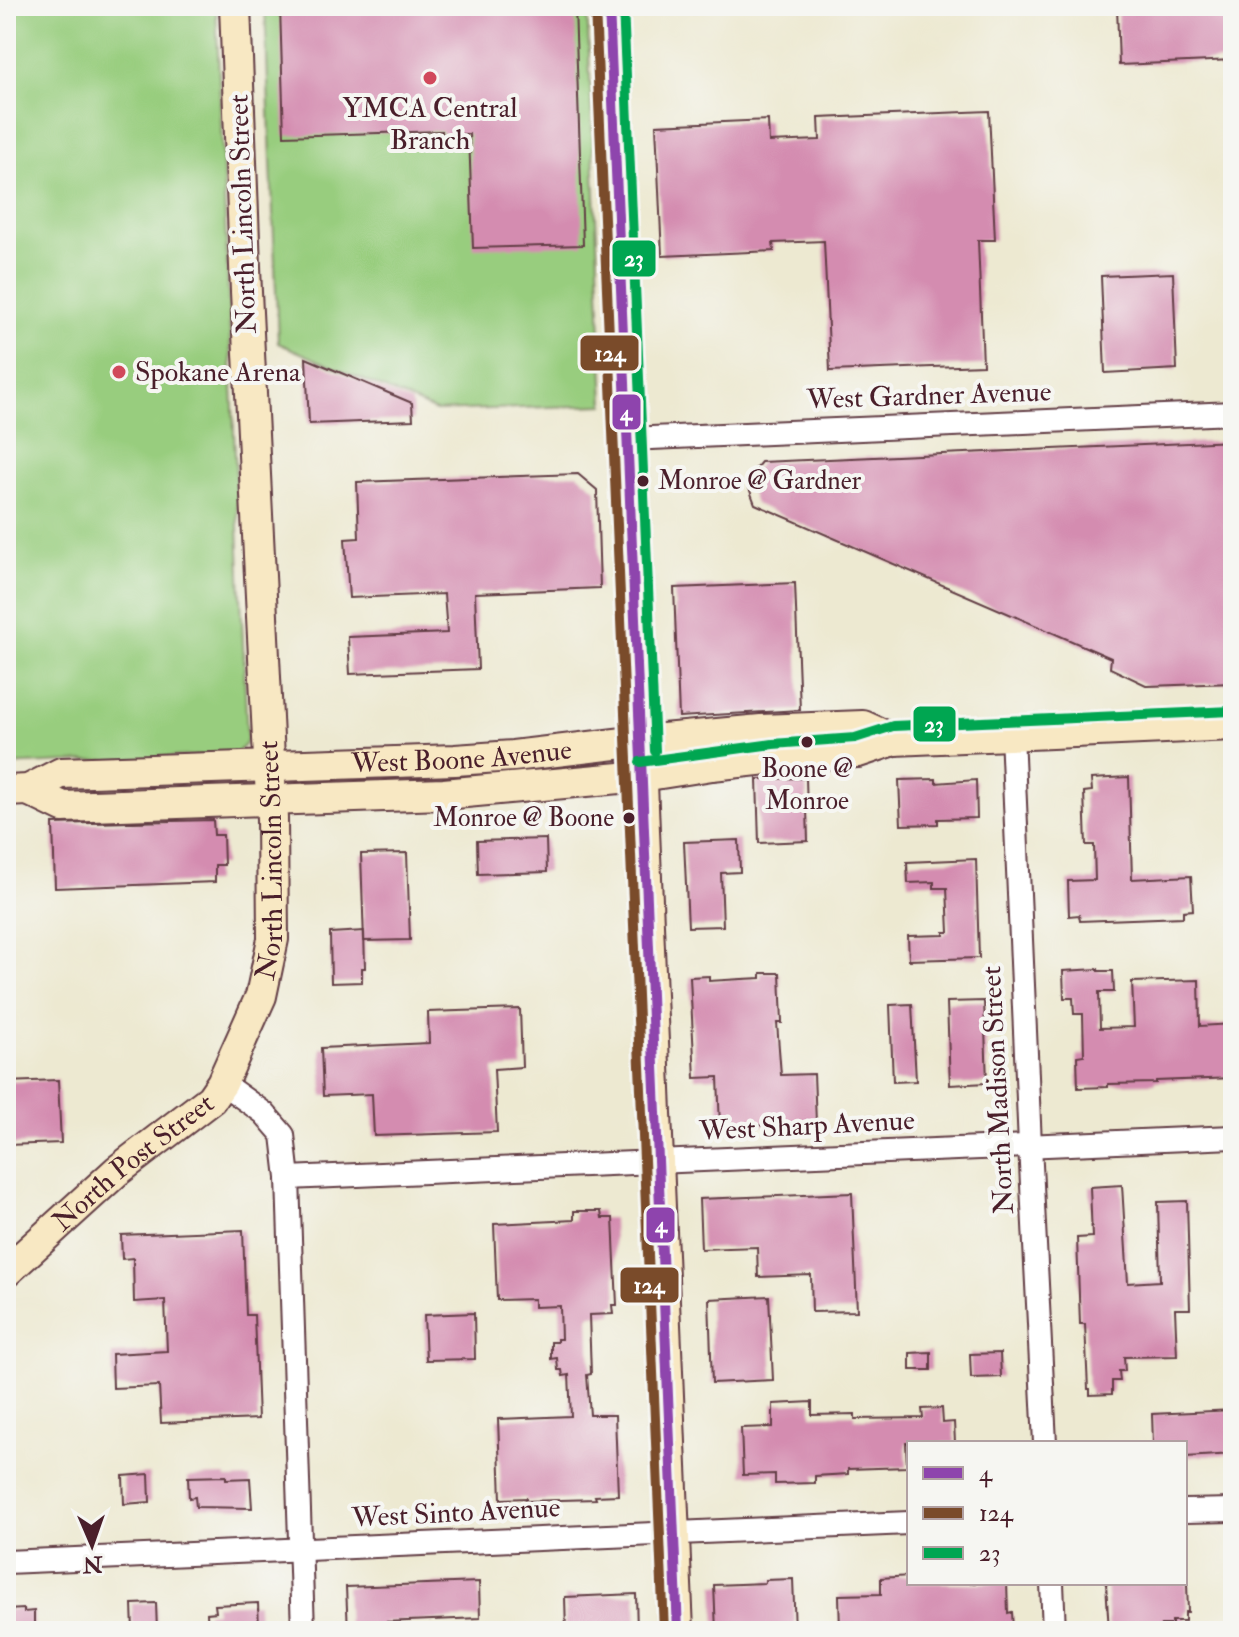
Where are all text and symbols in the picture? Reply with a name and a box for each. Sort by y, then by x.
marker: YMCA Central Branch [421,69,439,87]
place label: YMCA Central Branch [343,91,517,158]
street label: North Lincoln Street [221,94,265,334]
line badge: 23 [611,239,657,278]
text: 23 [624,245,644,273]
line badge: 124 [579,334,640,372]
text: 124 [595,340,628,368]
place label: Spokane Arena [135,355,301,390]
marker: Spokane Arena [110,363,128,381]
street label: West Gardner Avenue [805,374,1052,418]
line badge: 4 [611,393,642,431]
text: 4 [619,399,634,427]
place label: Monroe @ Gardner [658,465,862,497]
marker: Monroe @ Gardner [635,473,651,489]
line badge: 23 [912,705,957,743]
text: 23 [924,711,944,739]
street label: West Boone Avenue [350,732,574,781]
marker: Boone @ Monroe [799,734,815,750]
street label: North Lincoln Street [247,740,291,983]
place label: Boone @ Monroe [761,753,853,817]
place label: Monroe @ Boone [433,802,614,834]
marker: Monroe @ Boone [621,810,637,826]
street label: North Madison Street [974,965,1022,1215]
street label: North Post Street [45,1086,221,1239]
street label: West Sharp Avenue [697,1103,916,1149]
line badge: 4 [645,1206,676,1244]
text: 4 [654,1211,669,1239]
line badge: 124 [619,1266,680,1304]
text: 124 [634,1272,667,1300]
legend [907,1441,1187,1585]
text: 4 [979,1458,993,1489]
street label: West Sinto Avenue [350,1490,561,1536]
text: 124 [979,1498,1014,1529]
north arrow [52,1505,132,1585]
text: 23 [979,1538,1000,1569]
text: N [82,1550,104,1578]

